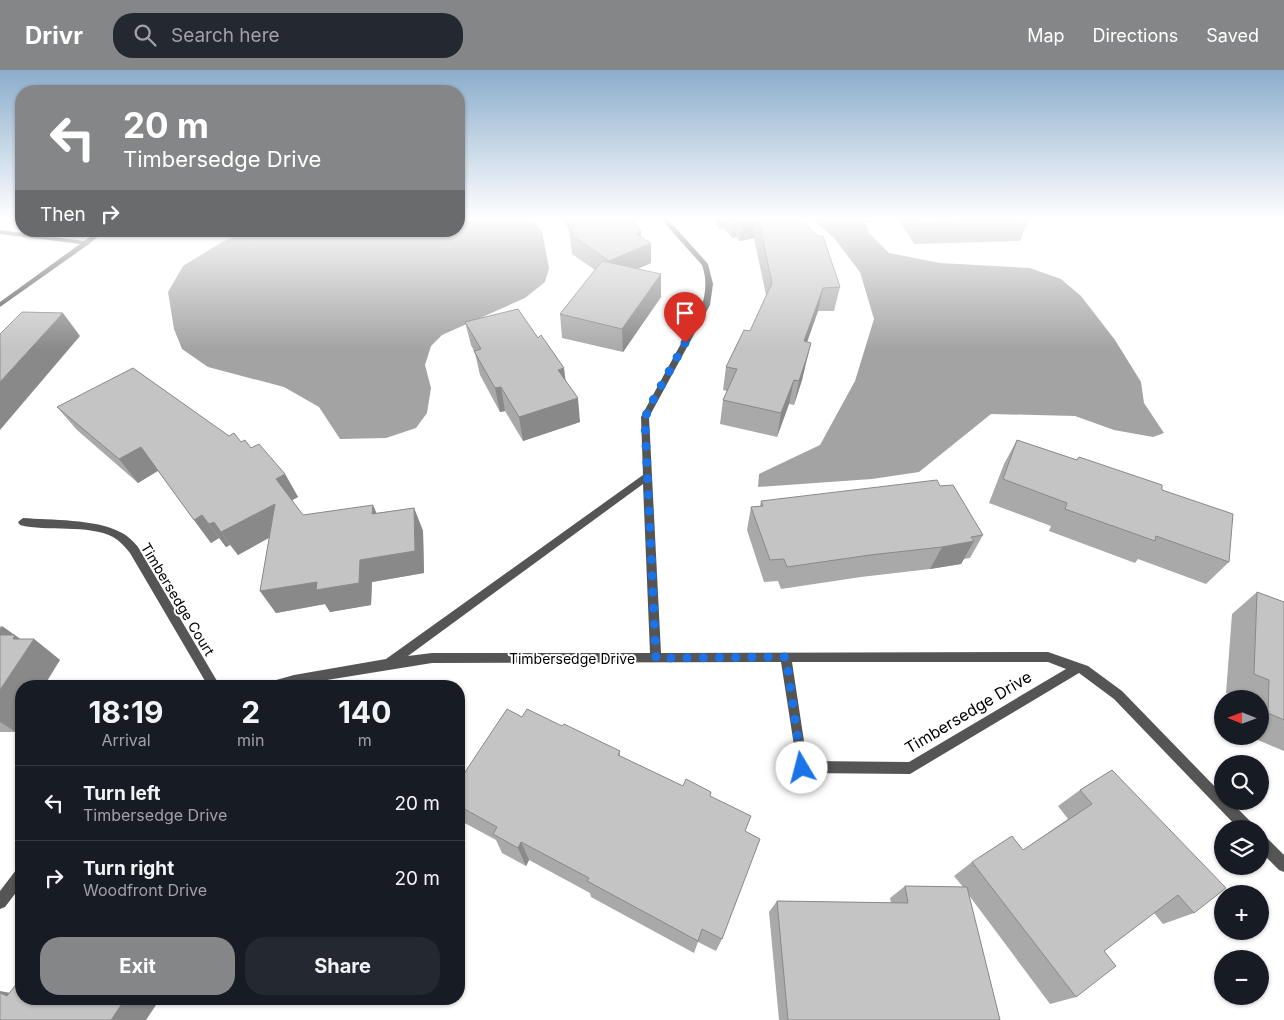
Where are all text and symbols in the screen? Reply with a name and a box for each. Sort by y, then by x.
search box [113,13,463,58]
text: Drivr [25,21,83,50]
icon: search [131,21,159,49]
text: Search here [171,24,280,47]
text: Map [1027,25,1065,46]
text: Directions [1093,25,1178,46]
text: Saved [1206,25,1259,46]
text: 20 m [123,104,209,146]
icon: left [40,105,105,170]
text: Timbersedge Drive [123,146,321,172]
icon: right [96,200,124,228]
text: Then [40,203,86,226]
pin [664,292,706,343]
icon: arrive [671,299,699,327]
street label: Timbersedge Court [138,540,219,659]
street label: Timbersedge Drive [509,650,635,667]
street label: Timbersedge Drive [901,666,1035,758]
north arrow [1214,690,1269,745]
map controls [1214,690,1269,1005]
text: 18:19 [89,694,163,730]
text: 2 [241,694,260,730]
text: 140 [338,694,391,730]
text: Arrival [101,730,151,750]
text: min [237,730,264,750]
text: m [358,730,372,750]
position arrow [775,741,827,793]
button: search [1214,755,1269,810]
text: Turn left [83,782,161,805]
icon: left [40,789,68,817]
text: 20 m [394,792,440,815]
text: Timbersedge Drive [83,805,227,825]
button: layers [1214,820,1269,875]
text: Turn right [83,857,174,880]
icon: right [40,864,68,892]
text: 20 m [394,867,440,890]
text: Woodfront Drive [83,880,207,900]
button: + [1214,885,1269,940]
button: Exit [40,937,235,995]
button: Share [245,937,440,995]
button: − [1214,950,1269,1005]

